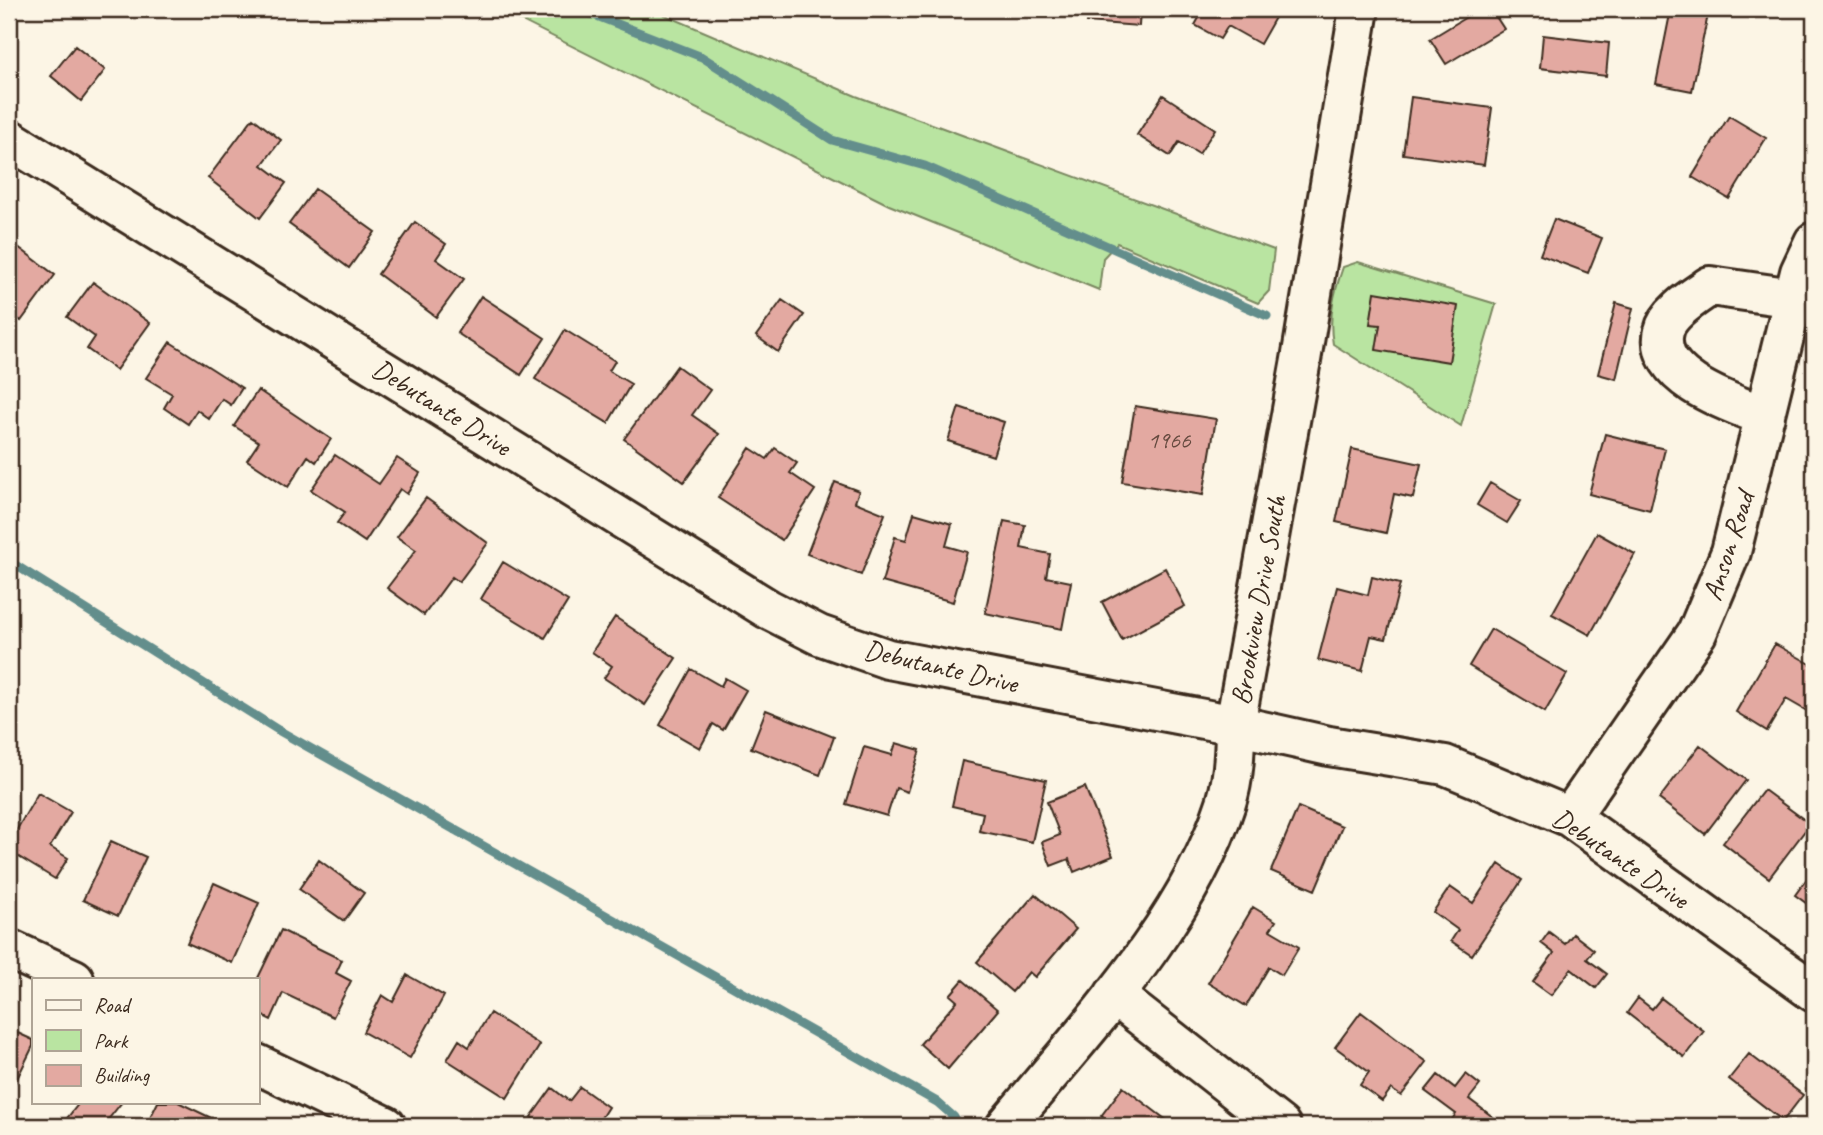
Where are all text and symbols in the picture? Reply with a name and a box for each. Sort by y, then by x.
street label: Debutante Drive [366,351,519,464]
house number: 1966 [1147,425,1192,455]
street label: Anson Road [1694,483,1763,605]
street label: Brookview Drive South [1222,491,1294,707]
street label: Debutante Drive [861,631,1023,701]
street label: Debutante Drive [1546,800,1697,917]
legend [32,978,259,1104]
text: Road [94,992,133,1018]
text: Park [94,1028,129,1054]
text: Building [94,1062,151,1088]

